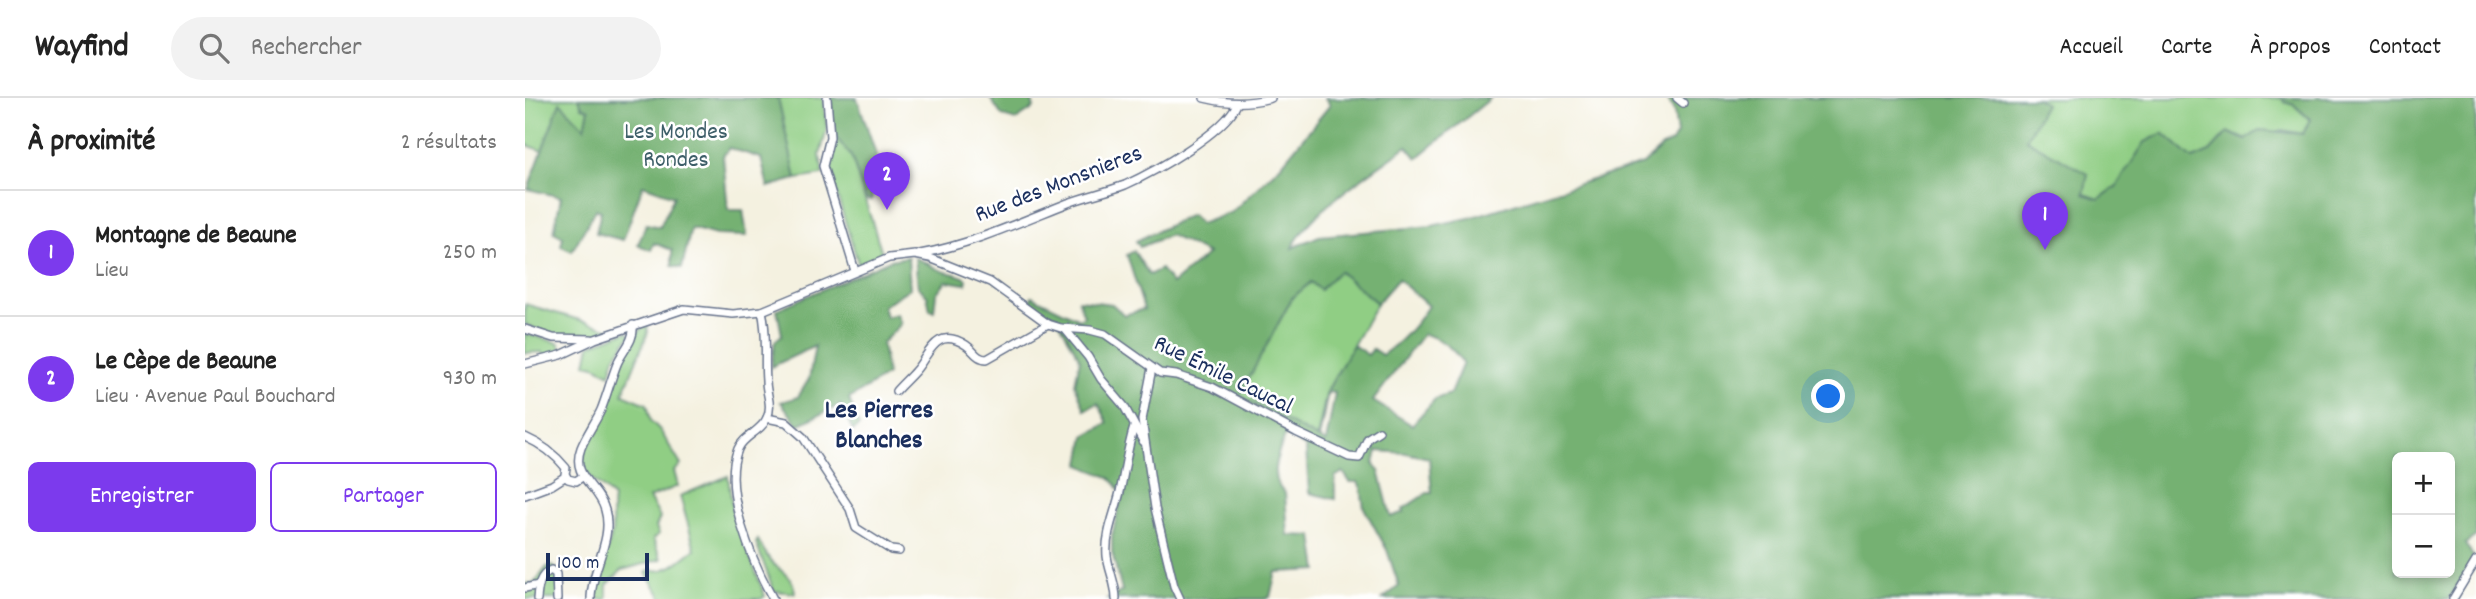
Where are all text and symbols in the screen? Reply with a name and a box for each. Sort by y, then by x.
search box [171,17,661,80]
text: Wayfind [35,25,129,72]
icon: search [195,29,233,67]
text: Rechercher [251,30,362,67]
text: Accueil [2059,31,2123,65]
text: Carte [2161,31,2212,65]
text: À propos [2250,31,2331,65]
text: Contact [2369,31,2441,65]
park label: Les Mondes Rondes [624,116,728,178]
text: À proximité [28,122,155,165]
text: 2 résultats [401,127,497,160]
street label: Rue des Monsnieres [970,137,1148,233]
pin: 2 [864,152,910,210]
pin: 1 [2022,192,2068,250]
text: Montagne de Beaune [95,218,297,255]
text: 1 [48,237,54,270]
text: 250 m [443,237,497,270]
text: Lieu [95,255,129,288]
street label: Rue Émile Caucal [1147,327,1299,425]
text: Le Cèpe de Beaune [95,344,277,381]
text: 2 [46,363,56,396]
text: 930 m [443,363,497,396]
your location [1811,379,1845,413]
text: Lieu · Avenue Paul Bouchard [95,381,335,414]
district label: Les Pierres Blanches [825,393,933,460]
map controls [2392,452,2455,578]
button: + [2392,452,2455,515]
button: Enregistrer [28,462,256,532]
button: Partager [270,462,497,532]
button: − [2392,515,2455,578]
scale bar [546,550,649,582]
text: 100 m [557,551,599,578]

